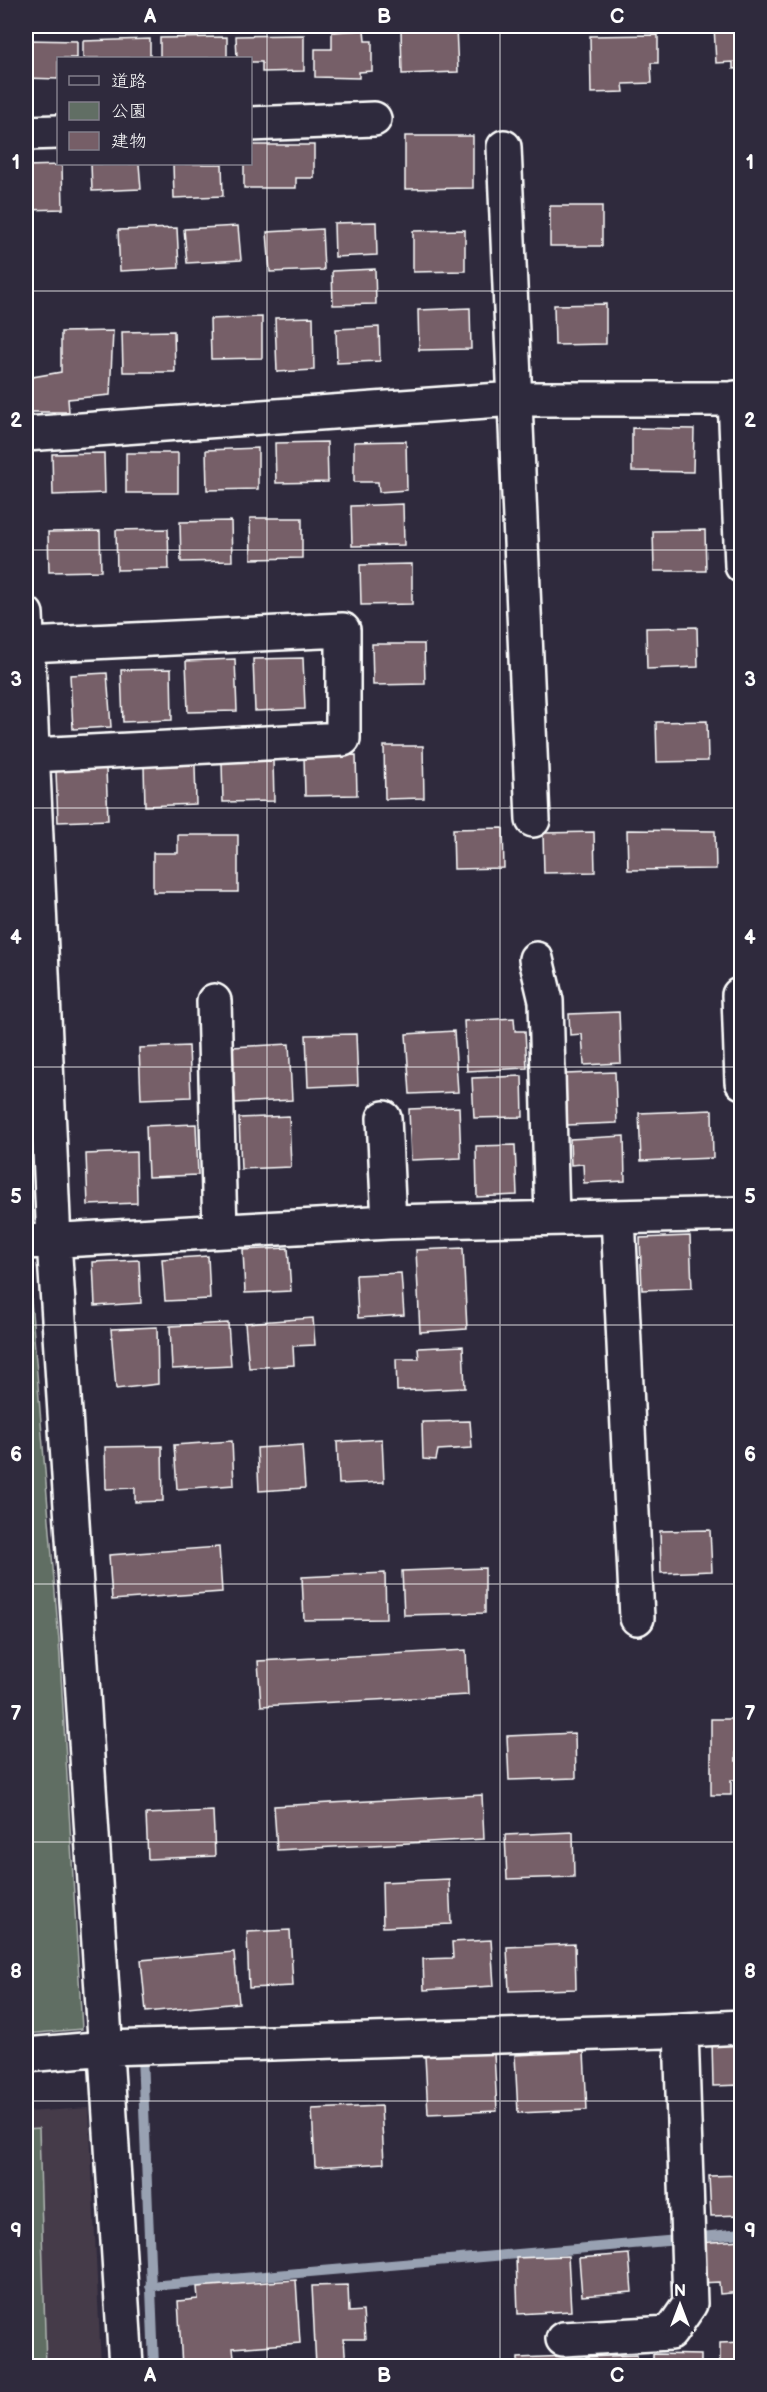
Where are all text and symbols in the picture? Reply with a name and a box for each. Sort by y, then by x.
text: A [143,5,157,29]
text: B [377,5,391,29]
text: C [610,5,624,29]
legend [57,57,252,165]
text: 道路 [111,71,147,92]
text: 公園 [111,101,147,122]
text: 建物 [111,131,147,152]
text: 1 [12,151,20,175]
text: 1 [746,151,754,175]
text: 2 [10,409,22,433]
text: 2 [744,409,756,433]
text: 3 [10,668,22,692]
text: 3 [744,668,756,692]
text: 4 [10,926,22,950]
text: 4 [744,926,756,950]
text: 5 [10,1185,22,1209]
text: 5 [744,1185,756,1209]
text: 6 [10,1443,22,1467]
text: 6 [744,1443,756,1467]
text: 7 [10,1702,22,1726]
text: 7 [744,1702,756,1726]
text: 8 [10,1960,22,1984]
text: 8 [744,1960,756,1984]
text: 9 [10,2219,22,2243]
text: 9 [744,2219,756,2243]
north arrow [650,2275,710,2335]
text: N [674,2282,686,2301]
text: A [143,2364,157,2388]
text: B [377,2364,391,2388]
text: C [610,2364,624,2388]

